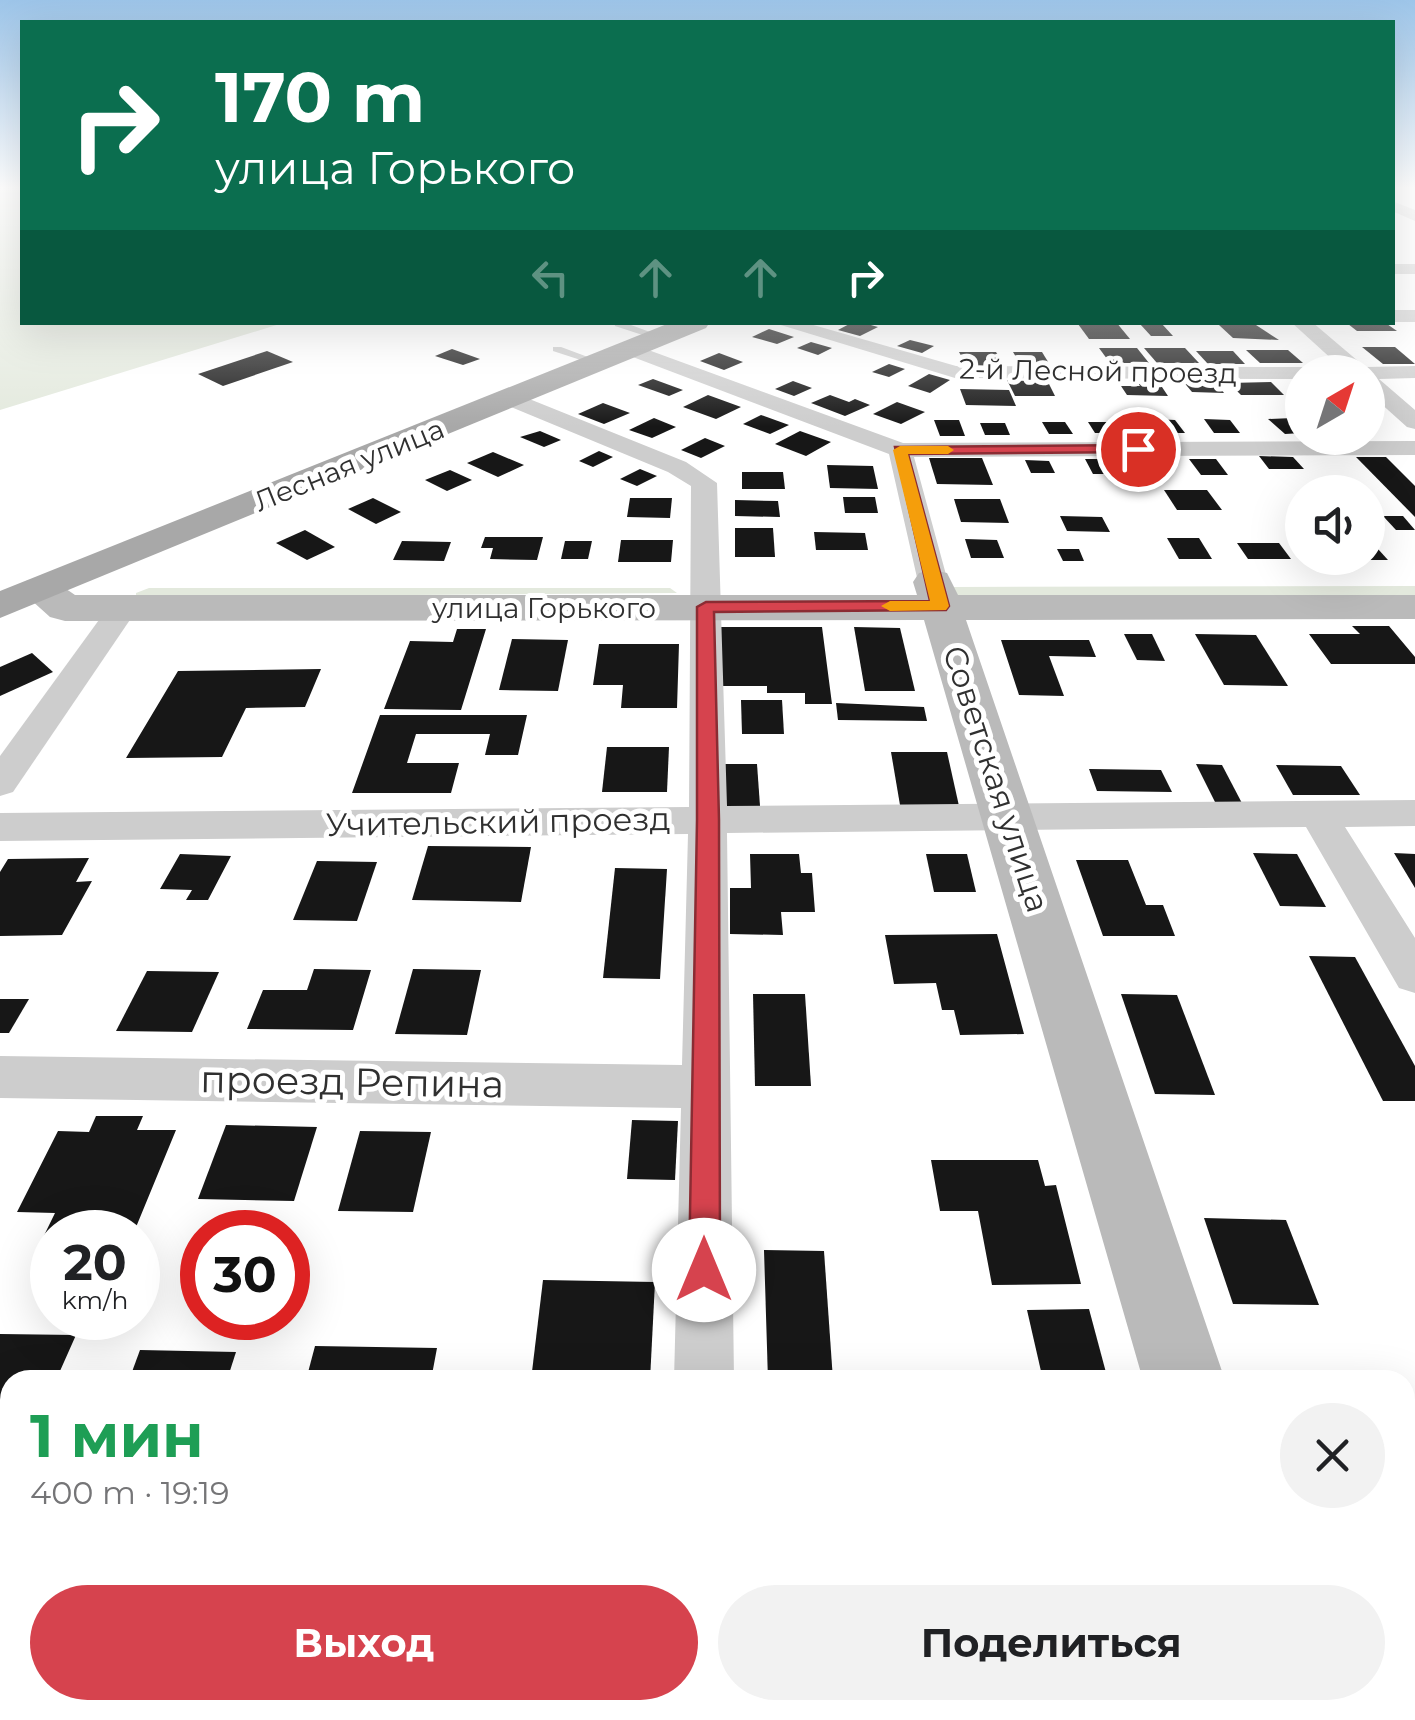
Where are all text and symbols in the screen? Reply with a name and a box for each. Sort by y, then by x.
text: 170 m [215,54,425,140]
icon: right [50,60,180,190]
text: улица Горького [215,140,575,195]
icon: left [523,250,578,305]
icon: ahead [628,250,683,305]
icon: ahead [733,250,788,305]
icon: right [838,250,893,305]
street label: 2-й Лесной проезд [959,352,1237,390]
north arrow [1285,355,1385,455]
map controls [1285,355,1385,575]
pin [1096,407,1181,492]
street label: Лесная улица [249,411,449,519]
icon: arrive [1111,422,1166,477]
button: sound [1285,475,1385,575]
street label: улица Горького [431,591,656,625]
street label: Советская улица [935,641,1058,917]
street label: Учительский проезд [325,799,671,844]
street label: проезд Репина [200,1055,504,1108]
speed limit sign: 30 [180,1210,310,1340]
position arrow [652,1218,756,1322]
text: 20 [63,1232,127,1293]
text: km/h [62,1285,128,1315]
text: 1 мин [30,1399,204,1472]
button: close [1280,1403,1385,1508]
text: 400 m · 19:19 [30,1473,230,1512]
button: Выход [30,1585,698,1700]
button: Поделиться [718,1585,1385,1700]

